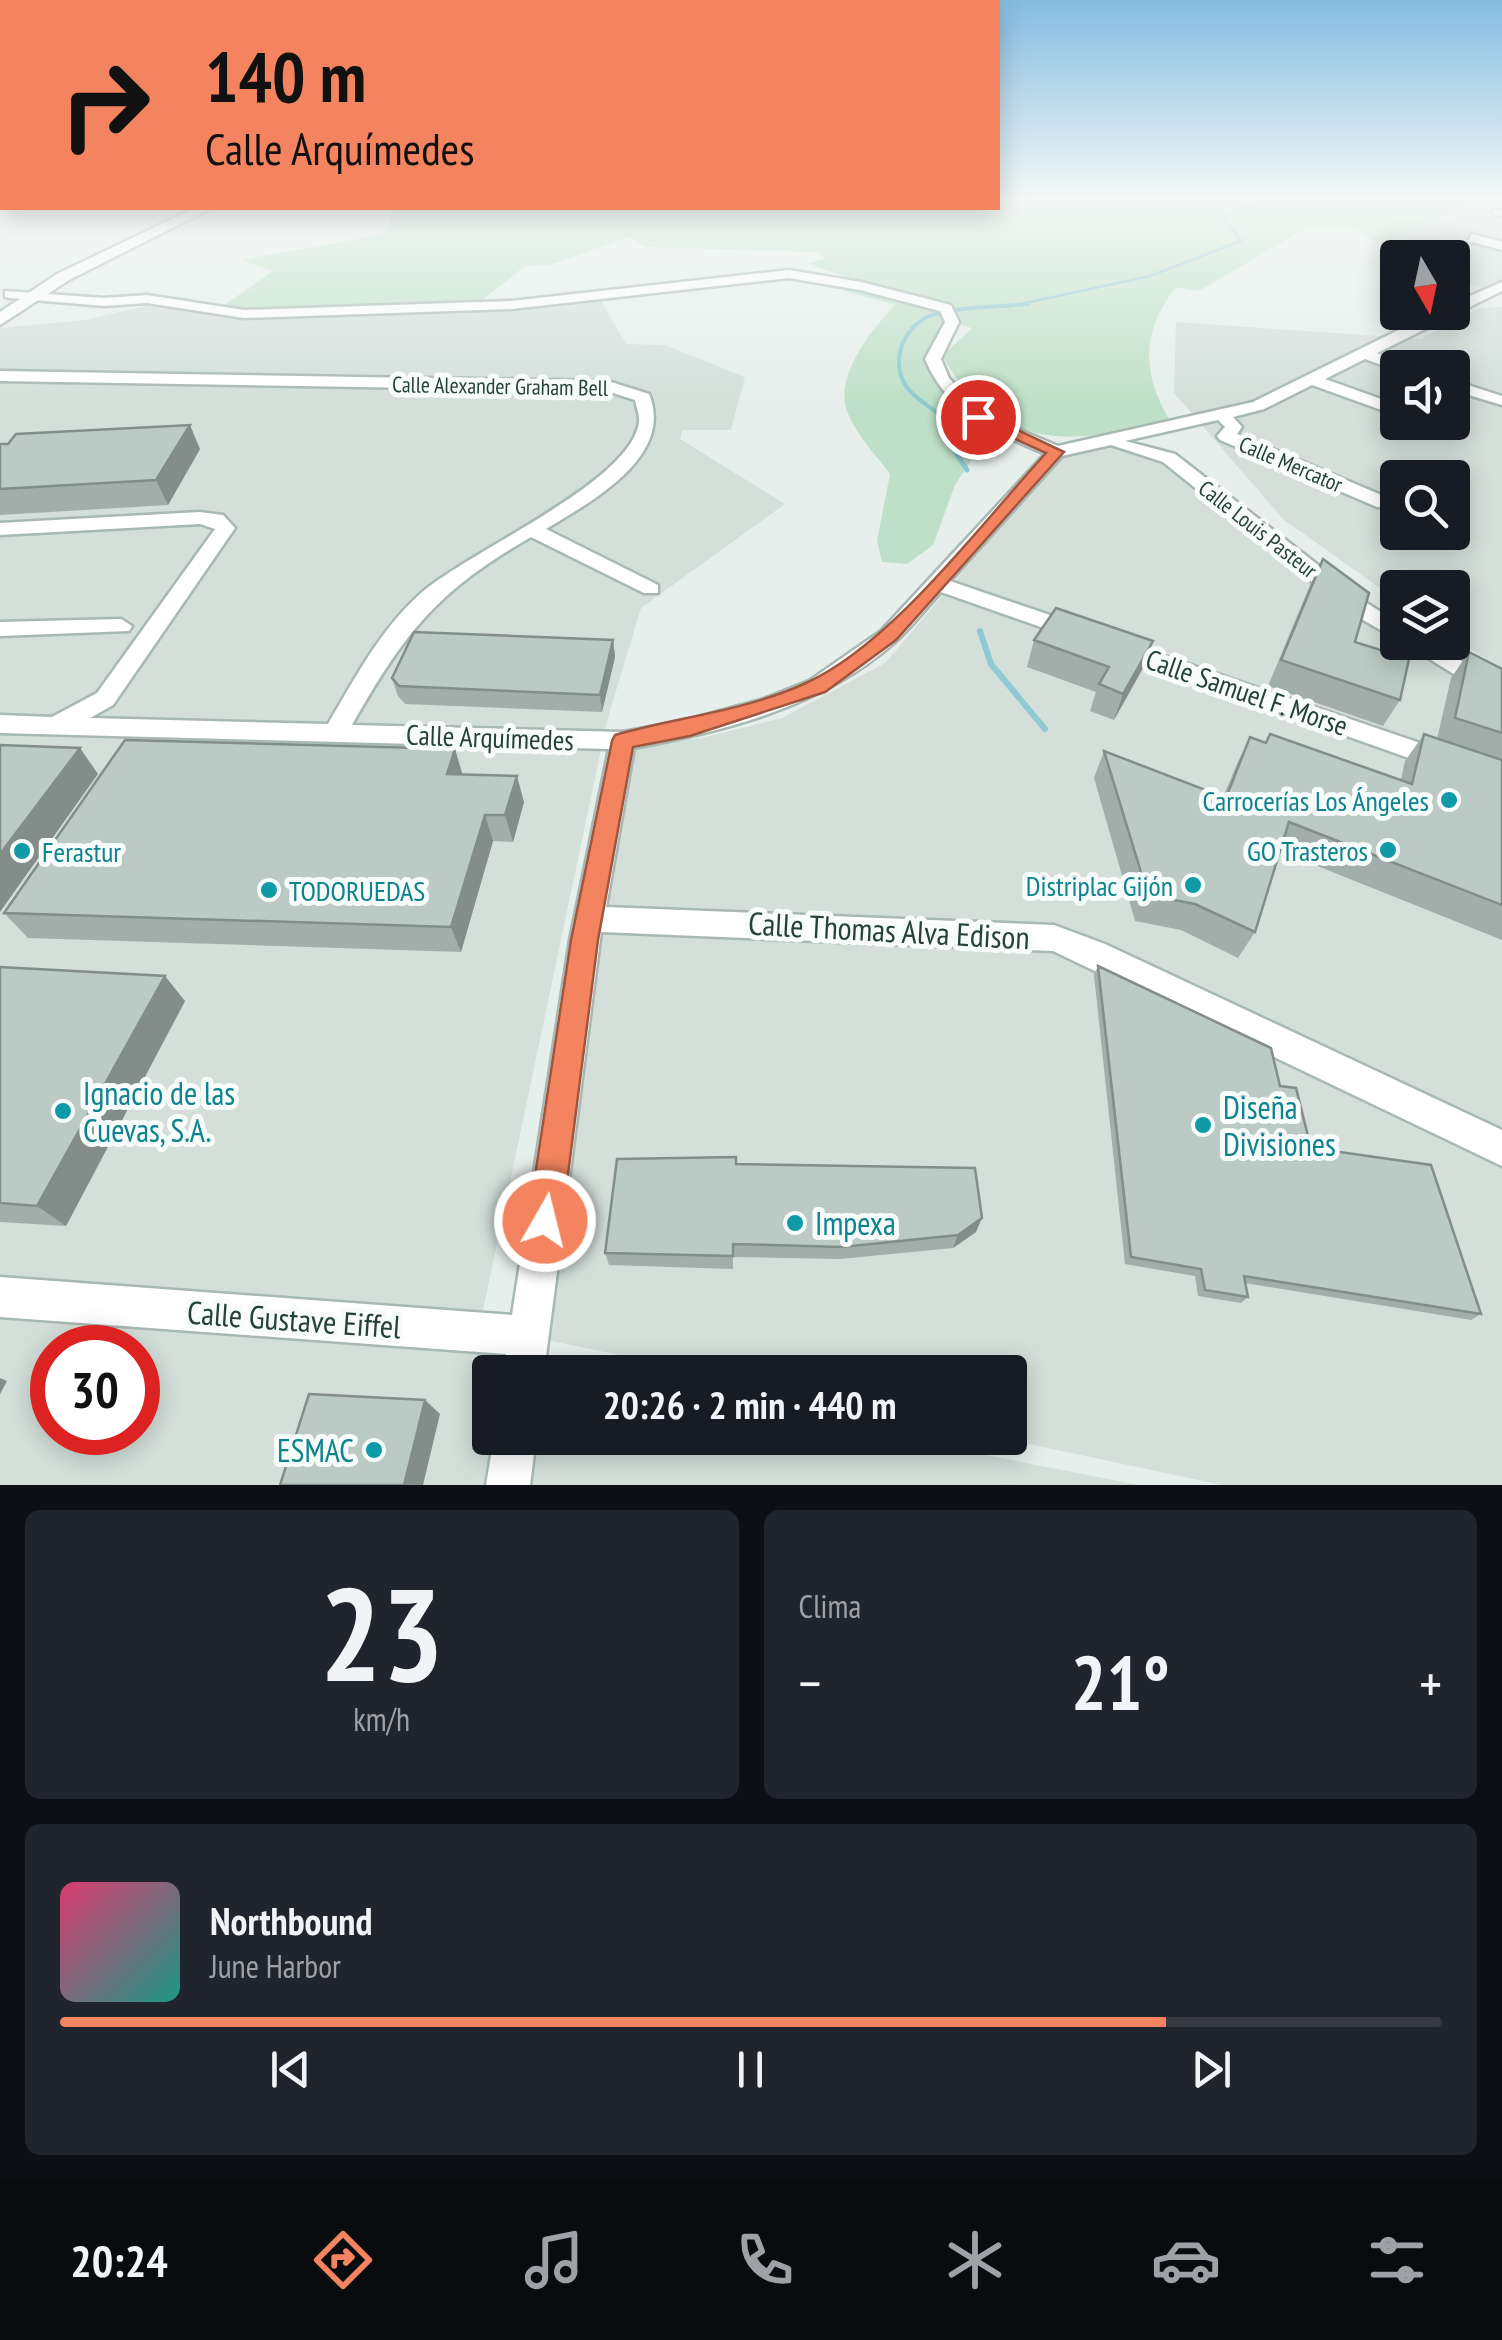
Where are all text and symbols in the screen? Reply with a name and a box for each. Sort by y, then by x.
text: 140 m [205,31,366,121]
icon: right [40,40,170,170]
text: Calle Arquímedes [205,119,474,177]
north arrow [1380,240,1470,330]
map controls [1380,240,1470,660]
button: sound [1380,350,1470,440]
street label: Calle Alexander Graham Bell [392,370,609,402]
pin [936,375,1021,460]
icon: arrive [951,390,1006,445]
street label: Calle Mercator [1235,430,1347,498]
button: search [1380,460,1470,550]
street label: Calle Louis Pasteur [1193,474,1323,584]
button: layers [1380,570,1470,660]
street label: Calle Samuel F. Morse [1141,640,1353,744]
street label: Calle Arquímedes [406,716,574,758]
place label: Carrocerías Los Ángeles [1203,782,1429,819]
marker: Carrocerías Los Ángeles [1438,789,1460,811]
place label: GO Trasteros [1247,832,1368,869]
place label: Ferastur [42,833,121,870]
marker: GO Trasteros [1377,839,1399,861]
marker: Ferastur [11,840,33,862]
place label: Distriplac Gijón [1026,867,1173,904]
place label: TODORUEDAS [289,872,425,909]
marker: Distriplac Gijón [1182,874,1204,896]
marker: TODORUEDAS [258,879,280,901]
street label: Calle Thomas Alva Edison [747,902,1031,958]
place label: Ignacio de las Cuevas, S.A. [83,1072,235,1151]
place label: Diseña Divisiones [1223,1086,1336,1165]
marker: Ignacio de las Cuevas, S.A. [52,1100,74,1122]
marker: Diseña Divisiones [1192,1114,1214,1136]
position arrow [493,1169,597,1273]
place label: Impexa [815,1202,896,1244]
marker: Impexa [784,1212,806,1234]
street label: Calle Gustave Eiffel [186,1291,403,1347]
speed limit sign: 30 [30,1325,160,1455]
text: 20:26 · 2 min · 440 m [603,1380,896,1429]
place label: ESMAC [277,1429,354,1471]
marker: ESMAC [363,1439,385,1461]
text: 23 [320,1549,444,1717]
text: Clima [799,1585,861,1627]
text: 21° [1071,1634,1170,1731]
text: − [799,1647,821,1718]
text: + [1419,1647,1442,1718]
text: km/h [353,1698,410,1740]
text: Northbound [210,1896,372,1945]
text: June Harbor [210,1945,341,1987]
icon: previous [263,2042,318,2097]
icon: pause [723,2042,778,2097]
icon: next [1184,2042,1239,2097]
icon: directions [308,2225,378,2295]
icon: music [519,2225,589,2295]
icon: phone [730,2225,800,2295]
icon: climate [940,2225,1010,2295]
icon: car [1151,2225,1221,2295]
icon: filters [1362,2225,1432,2295]
text: 20:24 [70,2231,168,2289]

